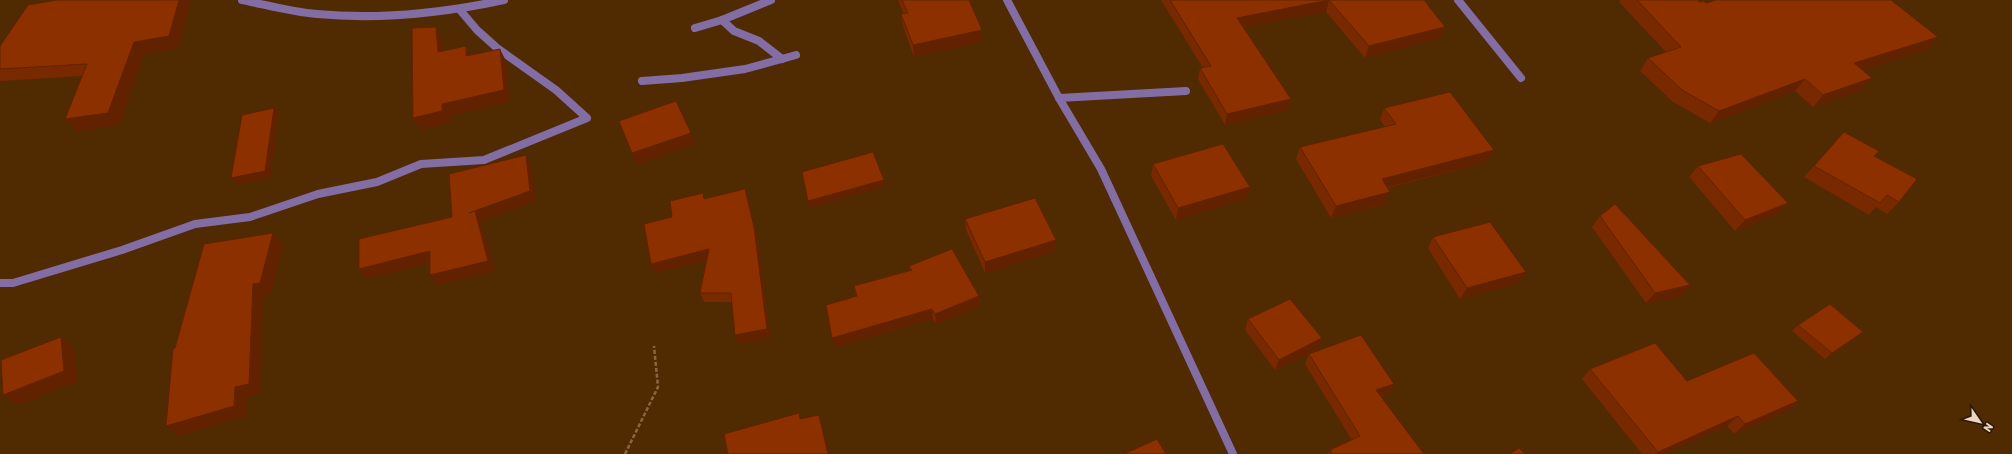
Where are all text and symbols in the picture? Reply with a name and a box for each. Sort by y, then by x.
north arrow [1960,402,2000,442]
text: N [1980,420,1995,434]

